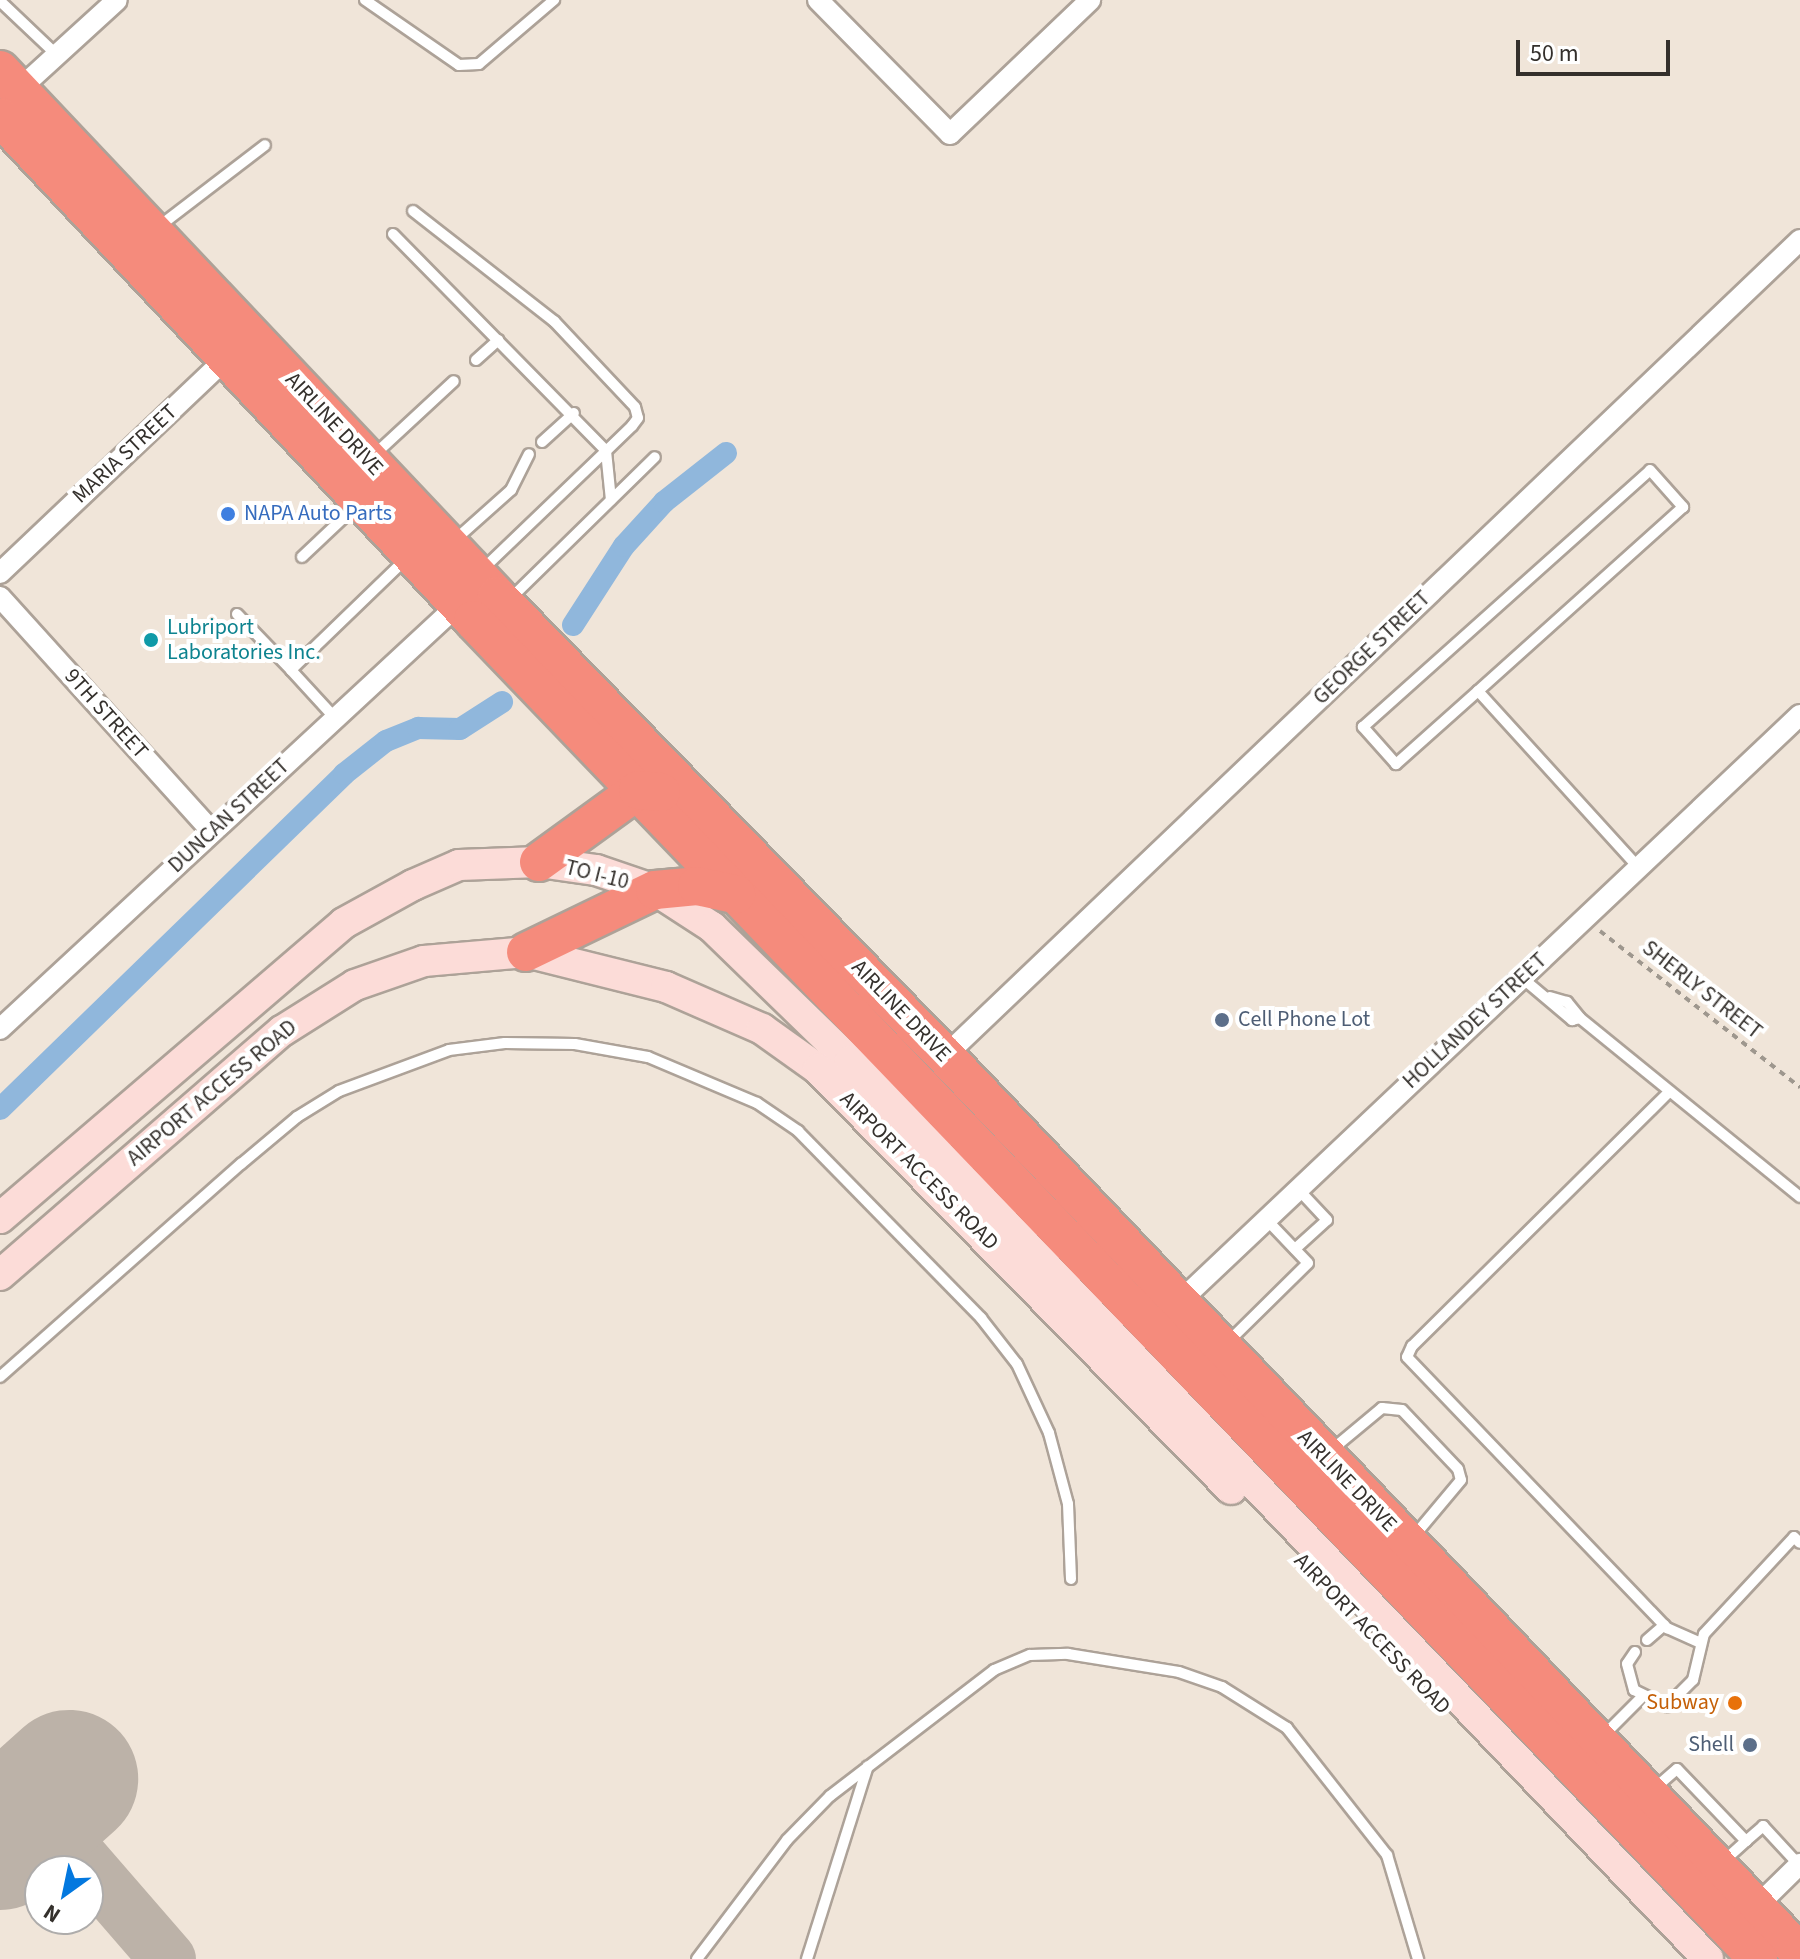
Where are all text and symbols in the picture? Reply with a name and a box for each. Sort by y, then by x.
scale bar [1520,24,1674,74]
text: 50 m [1530,36,1579,71]
street label: AIRLINE DRIVE [279,367,389,481]
street label: MARIA STREET [67,399,183,509]
place label: NAPA Auto Parts [244,501,392,527]
marker: NAPA Auto Parts [219,505,237,523]
street label: GEORGE STREET [1308,586,1436,710]
place label: Lubriport Laboratories Inc. [167,614,321,666]
marker: Lubriport Laboratories Inc. [142,631,160,649]
street label: 9TH STREET [59,664,153,764]
street label: DUNCAN STREET [163,753,295,879]
street label: TO I-10 [562,854,632,896]
street label: SHERLY STREET [1637,935,1767,1045]
street label: HOLLANDEY STREET [1398,948,1552,1094]
street label: AIRLINE DRIVE [846,954,956,1068]
place label: Cell Phone Lot [1238,1007,1370,1033]
marker: Cell Phone Lot [1213,1011,1231,1029]
street label: AIRPORT ACCESS ROAD [122,1014,302,1172]
street label: AIRPORT ACCESS ROAD [834,1086,1004,1256]
street label: AIRLINE DRIVE [1292,1424,1402,1538]
street label: AIRPORT ACCESS ROAD [1288,1548,1456,1720]
place label: Subway [1646,1690,1719,1716]
marker: Subway [1726,1694,1744,1712]
place label: Shell [1688,1732,1734,1758]
marker: Shell [1741,1736,1759,1754]
north arrow [24,1855,104,1935]
text: N [37,1896,67,1931]

